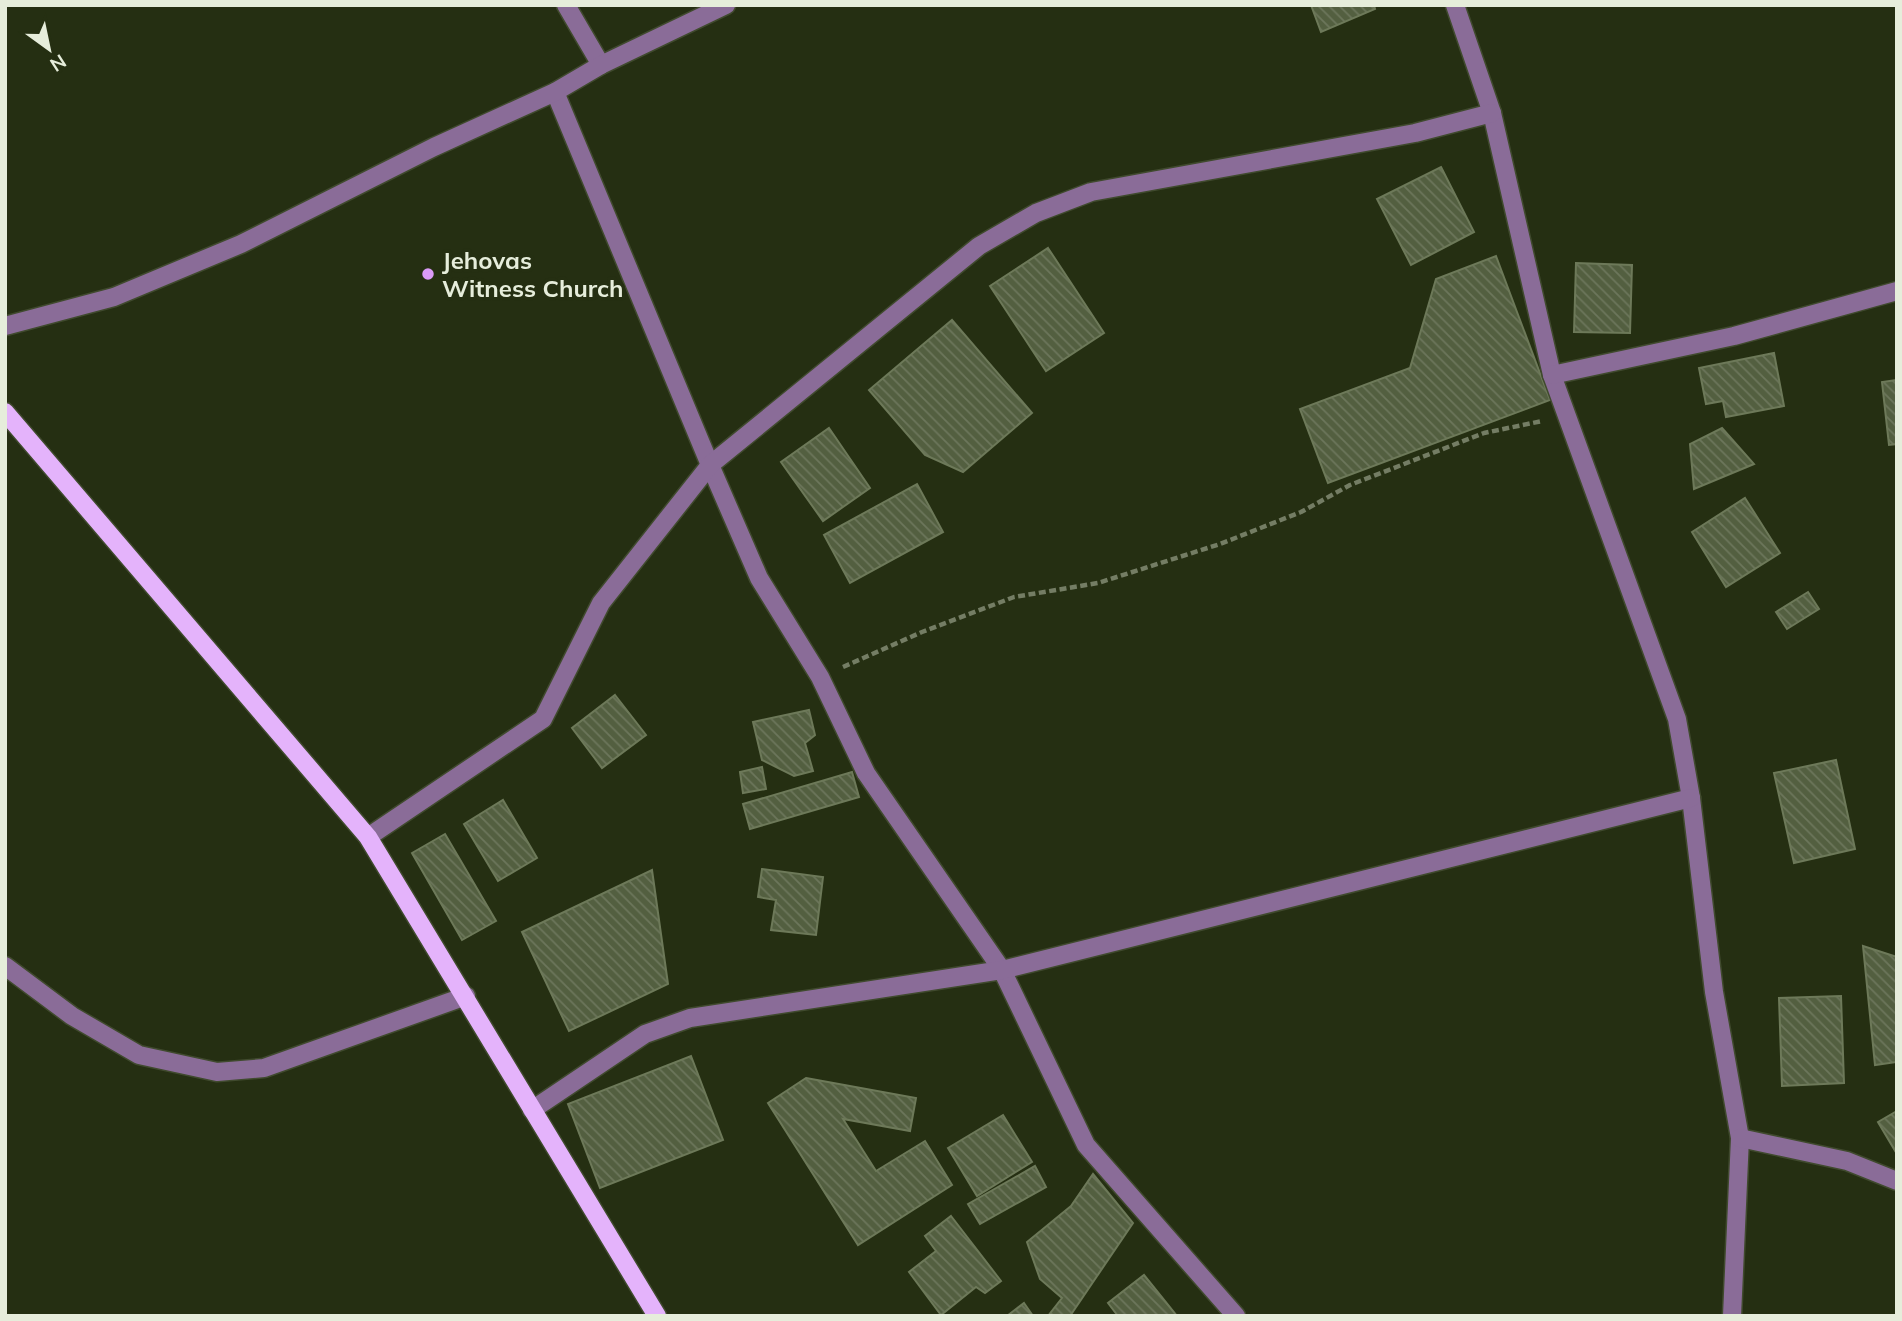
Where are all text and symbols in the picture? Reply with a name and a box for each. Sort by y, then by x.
north arrow [14,14,84,84]
text: N [46,49,71,77]
place label: Jehovas Witness Church [442,245,624,303]
marker: Jehovas Witness Church [420,266,436,282]

